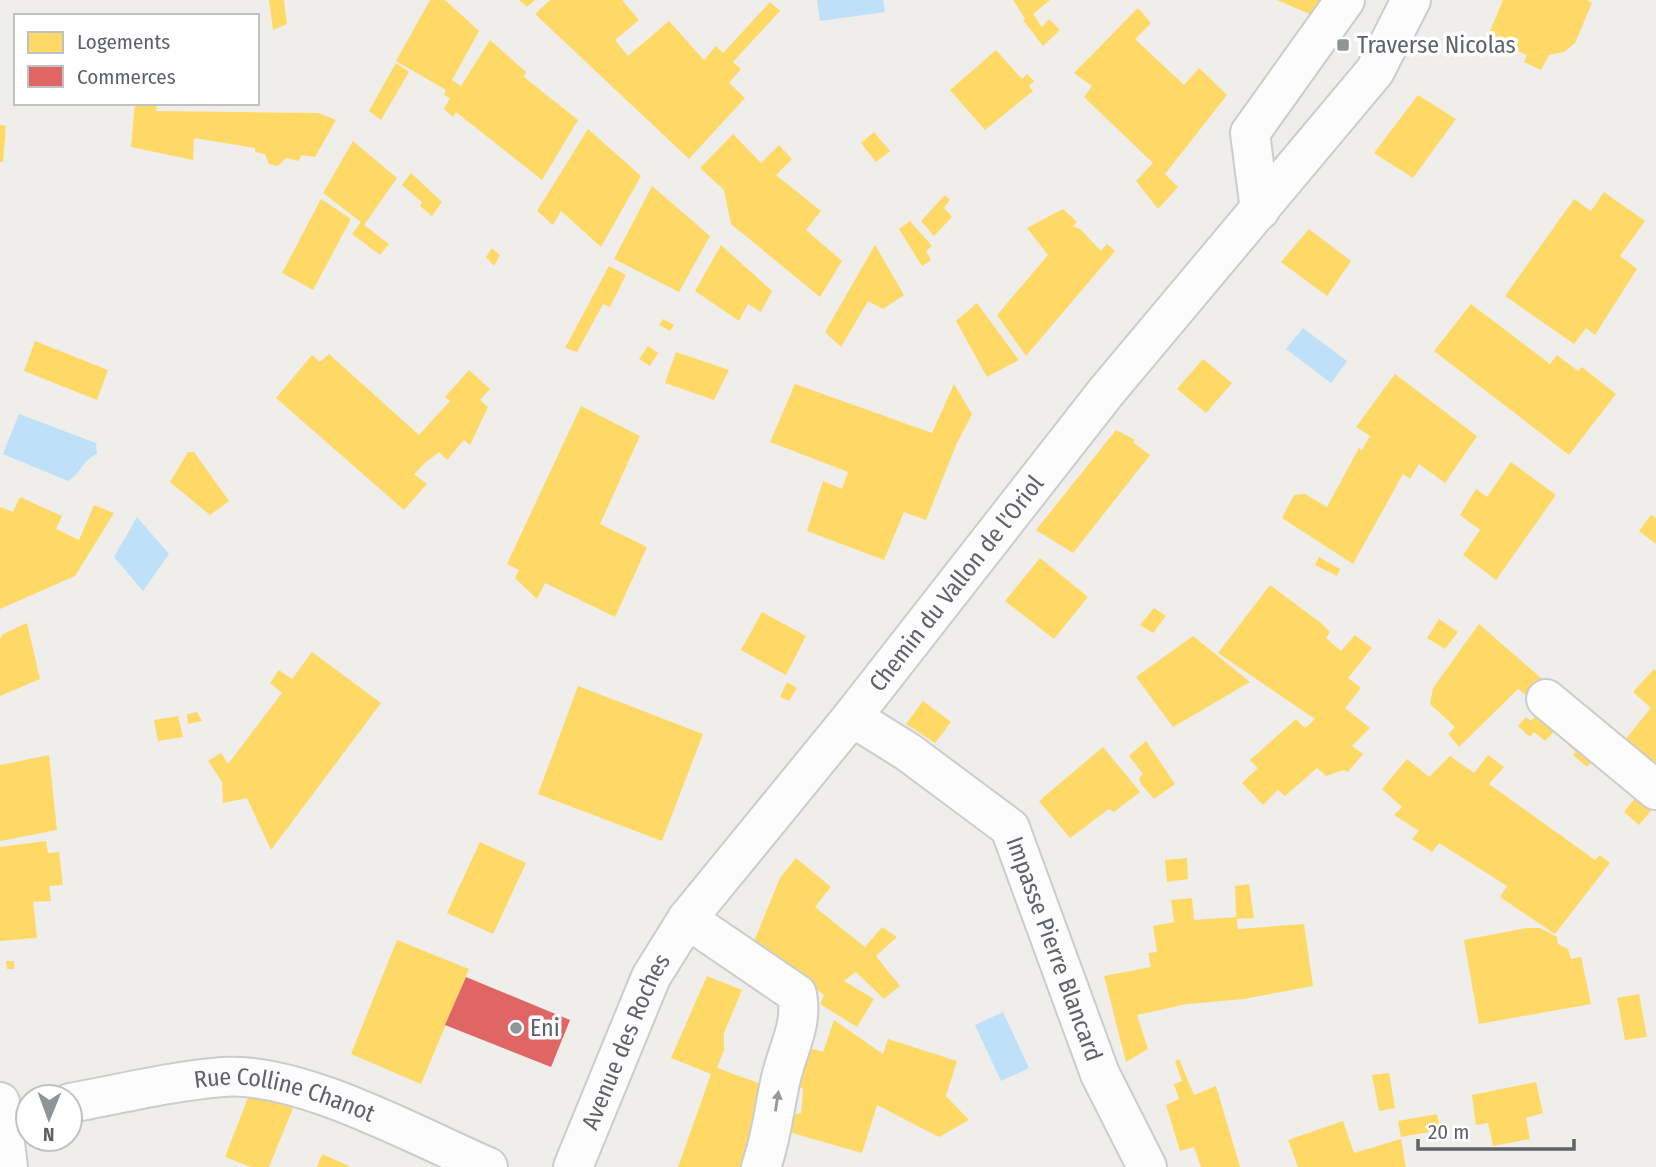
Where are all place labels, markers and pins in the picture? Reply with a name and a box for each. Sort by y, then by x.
place label: Traverse Nicolas [1357,31,1516,59]
marker: Traverse Nicolas [1335,37,1351,53]
place label: Eni [530,1014,560,1042]
marker: Eni [508,1020,524,1036]

